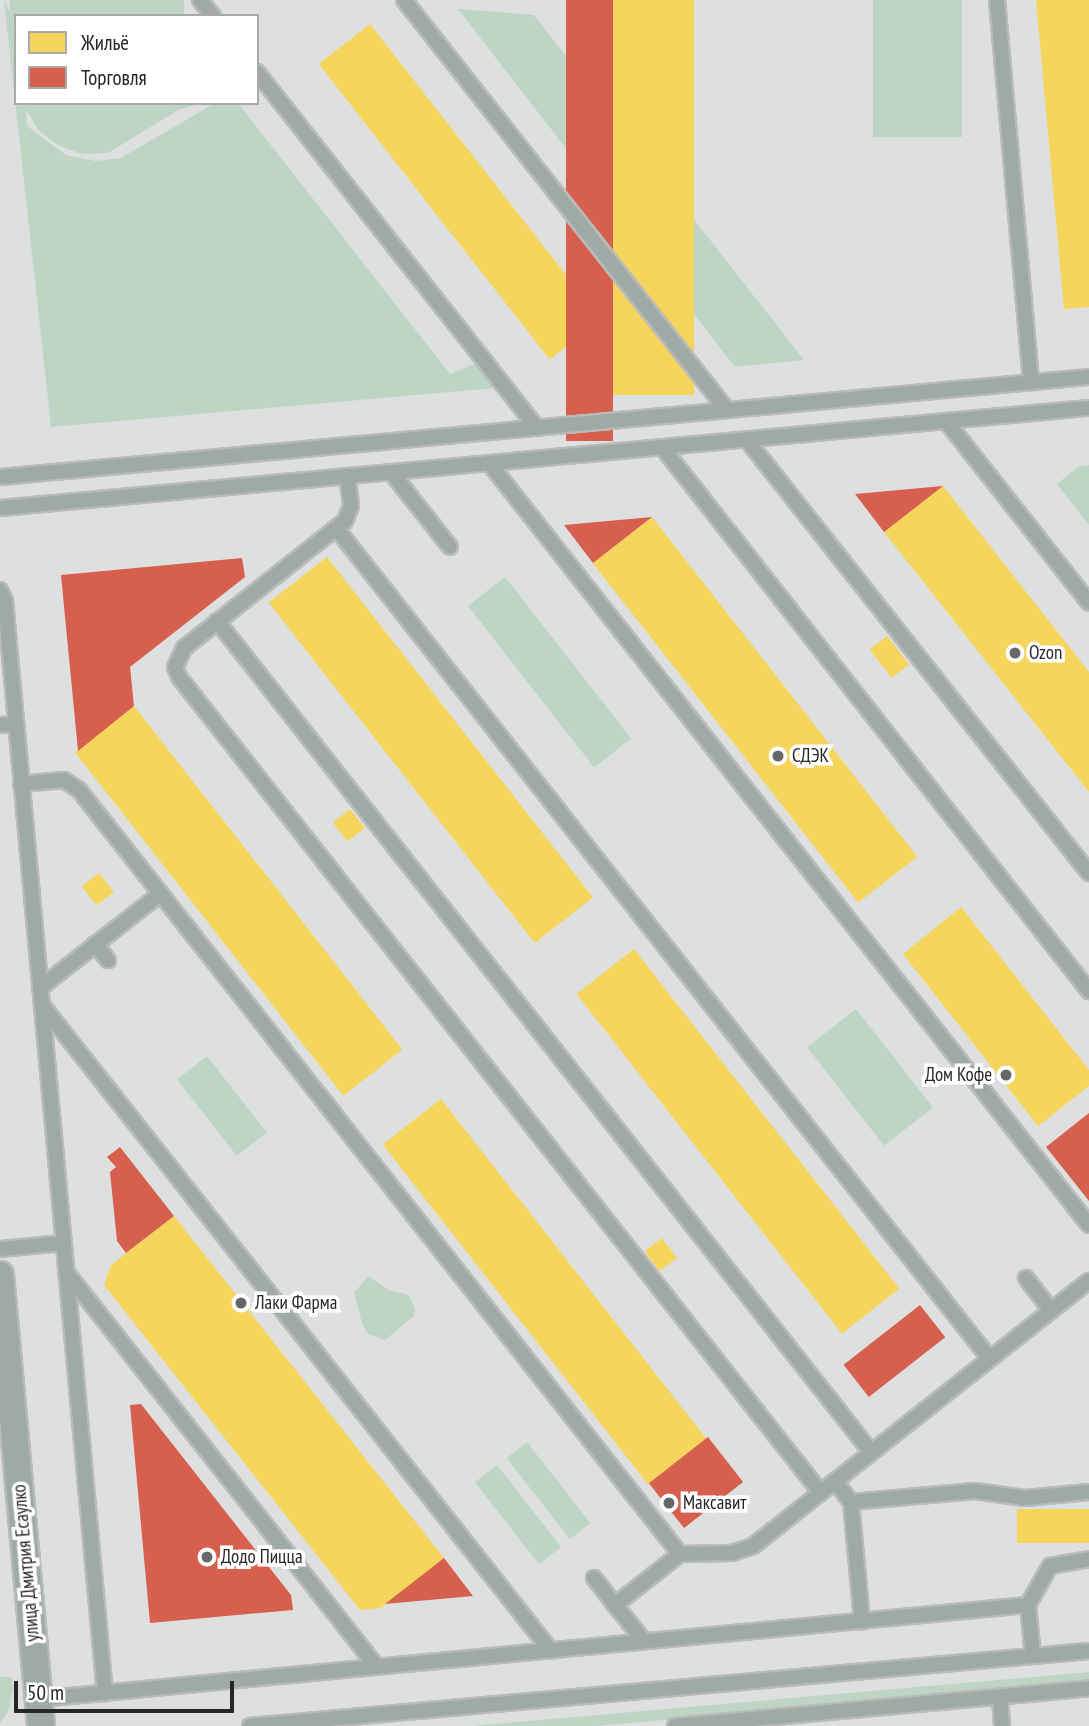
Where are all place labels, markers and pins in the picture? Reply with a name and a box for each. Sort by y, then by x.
place label: Ozon [1029,642,1062,664]
marker: Ozon [1007,645,1023,661]
place label: СДЭК [792,745,829,767]
marker: СДЭК [770,748,786,764]
place label: Дом Кофе [925,1064,992,1086]
marker: Дом Кофе [998,1067,1014,1083]
place label: Лаки Фарма [255,1292,337,1314]
marker: Лаки Фарма [233,1295,249,1311]
place label: Максавит [683,1492,746,1514]
marker: Максавит [661,1495,677,1511]
place label: Додо Пицца [221,1546,302,1568]
marker: Додо Пицца [199,1549,215,1565]

